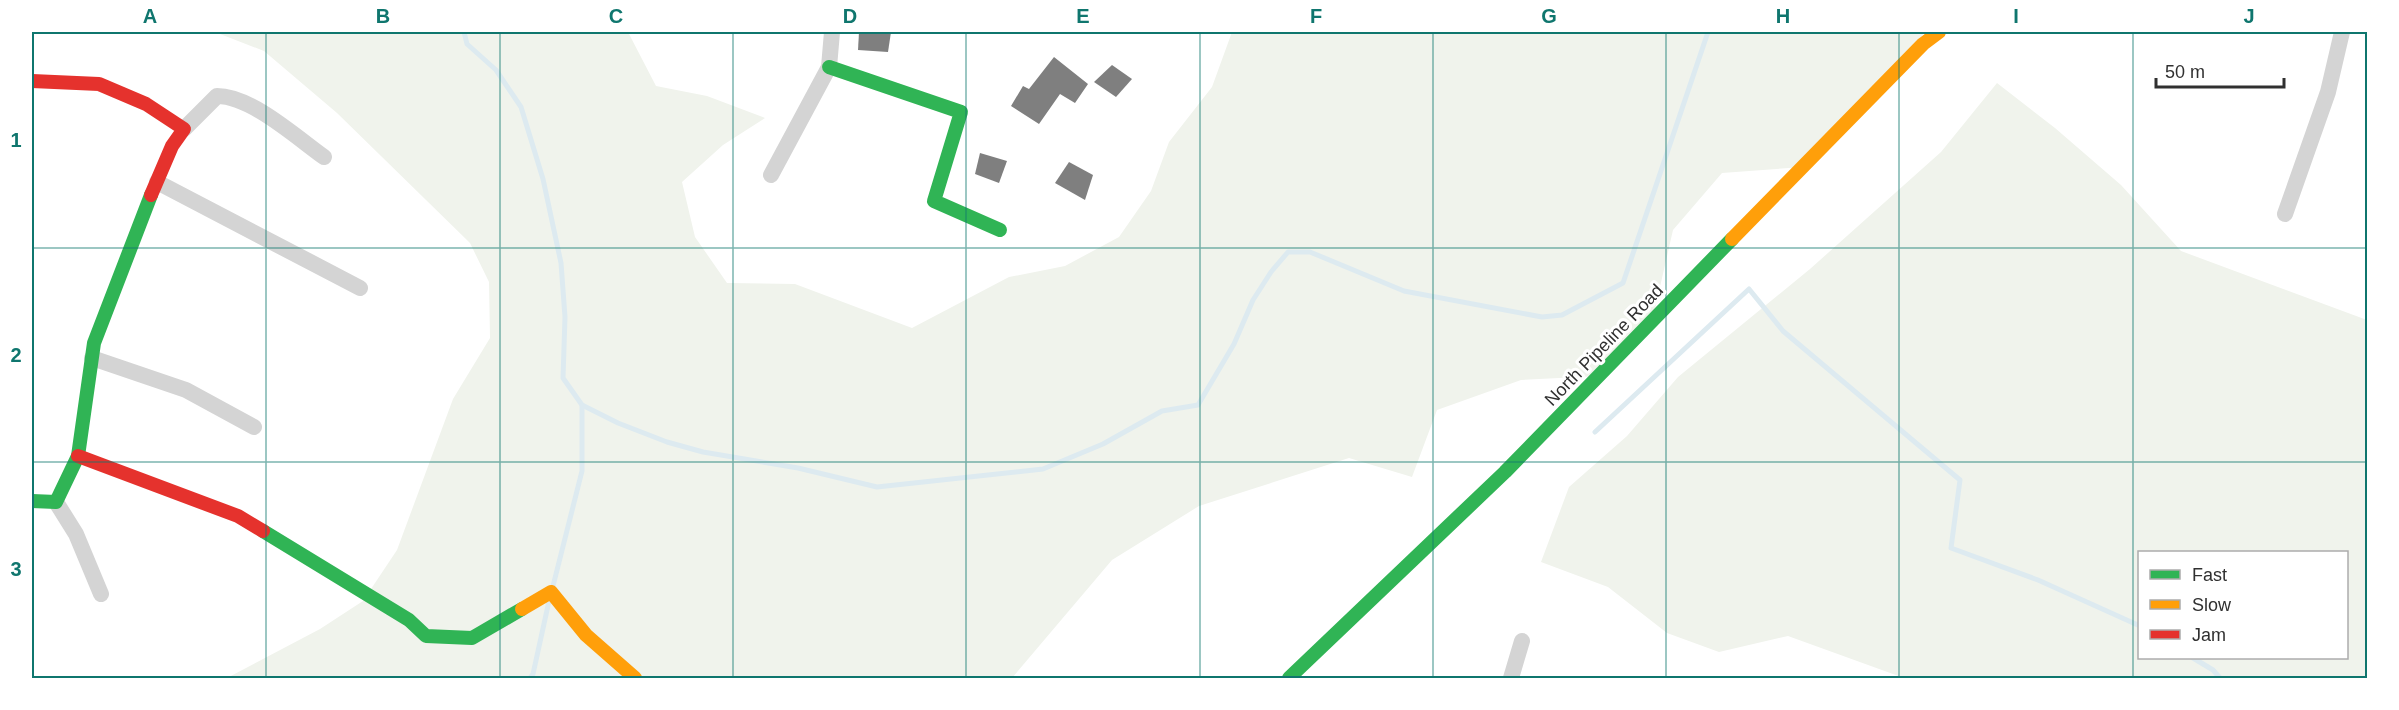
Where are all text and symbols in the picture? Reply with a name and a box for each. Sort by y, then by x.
text: A [143,5,157,27]
text: B [376,5,390,27]
text: C [609,5,623,27]
text: D [843,5,857,27]
text: E [1076,5,1090,27]
text: F [1310,5,1322,27]
text: G [1541,5,1557,27]
text: H [1776,5,1790,27]
text: I [2013,5,2019,27]
text: J [2243,5,2255,27]
scale bar [2156,51,2284,89]
text: 50 m [2165,62,2205,82]
text: 1 [10,129,22,151]
street label: North Pipeline Road [1541,280,1667,410]
text: 2 [10,344,22,366]
legend [2138,551,2348,659]
text: 3 [10,558,22,580]
text: Fast [2192,565,2227,585]
text: Slow [2192,595,2232,615]
text: Jam [2192,625,2226,645]

